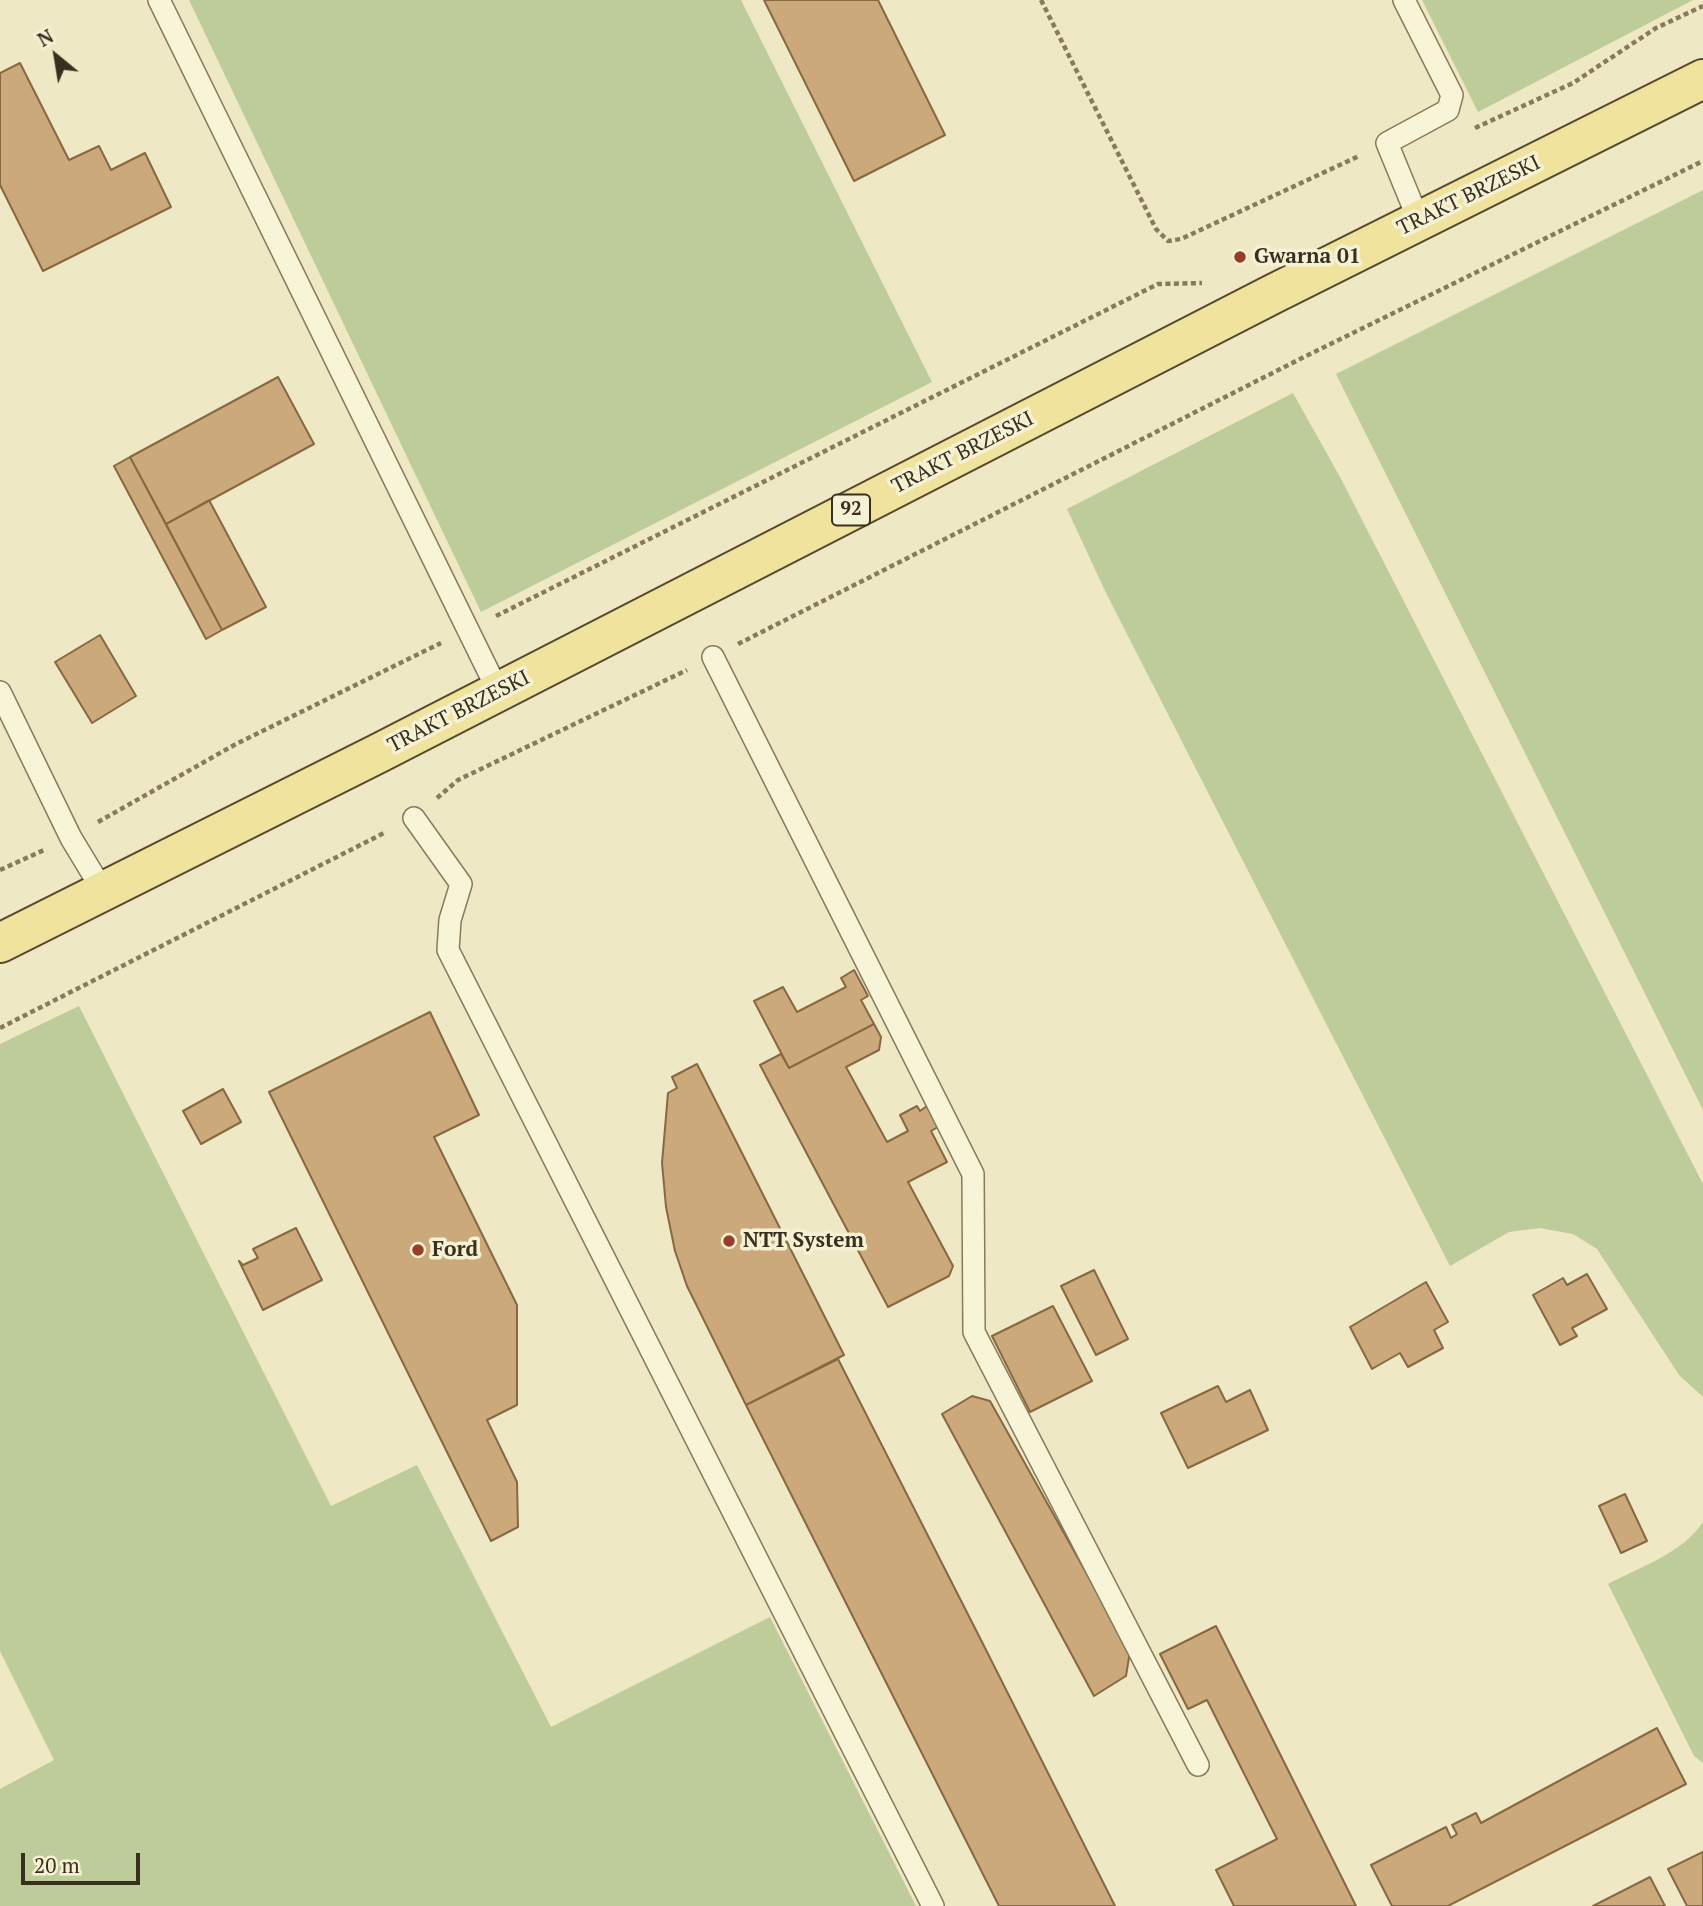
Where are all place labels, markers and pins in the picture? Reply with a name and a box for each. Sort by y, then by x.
place label: Gwarna 01 [1254,244,1361,270]
marker: Gwarna 01 [1232,249,1248,265]
place label: NTT System [743,1228,864,1254]
marker: NTT System [721,1233,737,1249]
place label: Ford [432,1237,478,1263]
marker: Ford [410,1242,426,1258]

